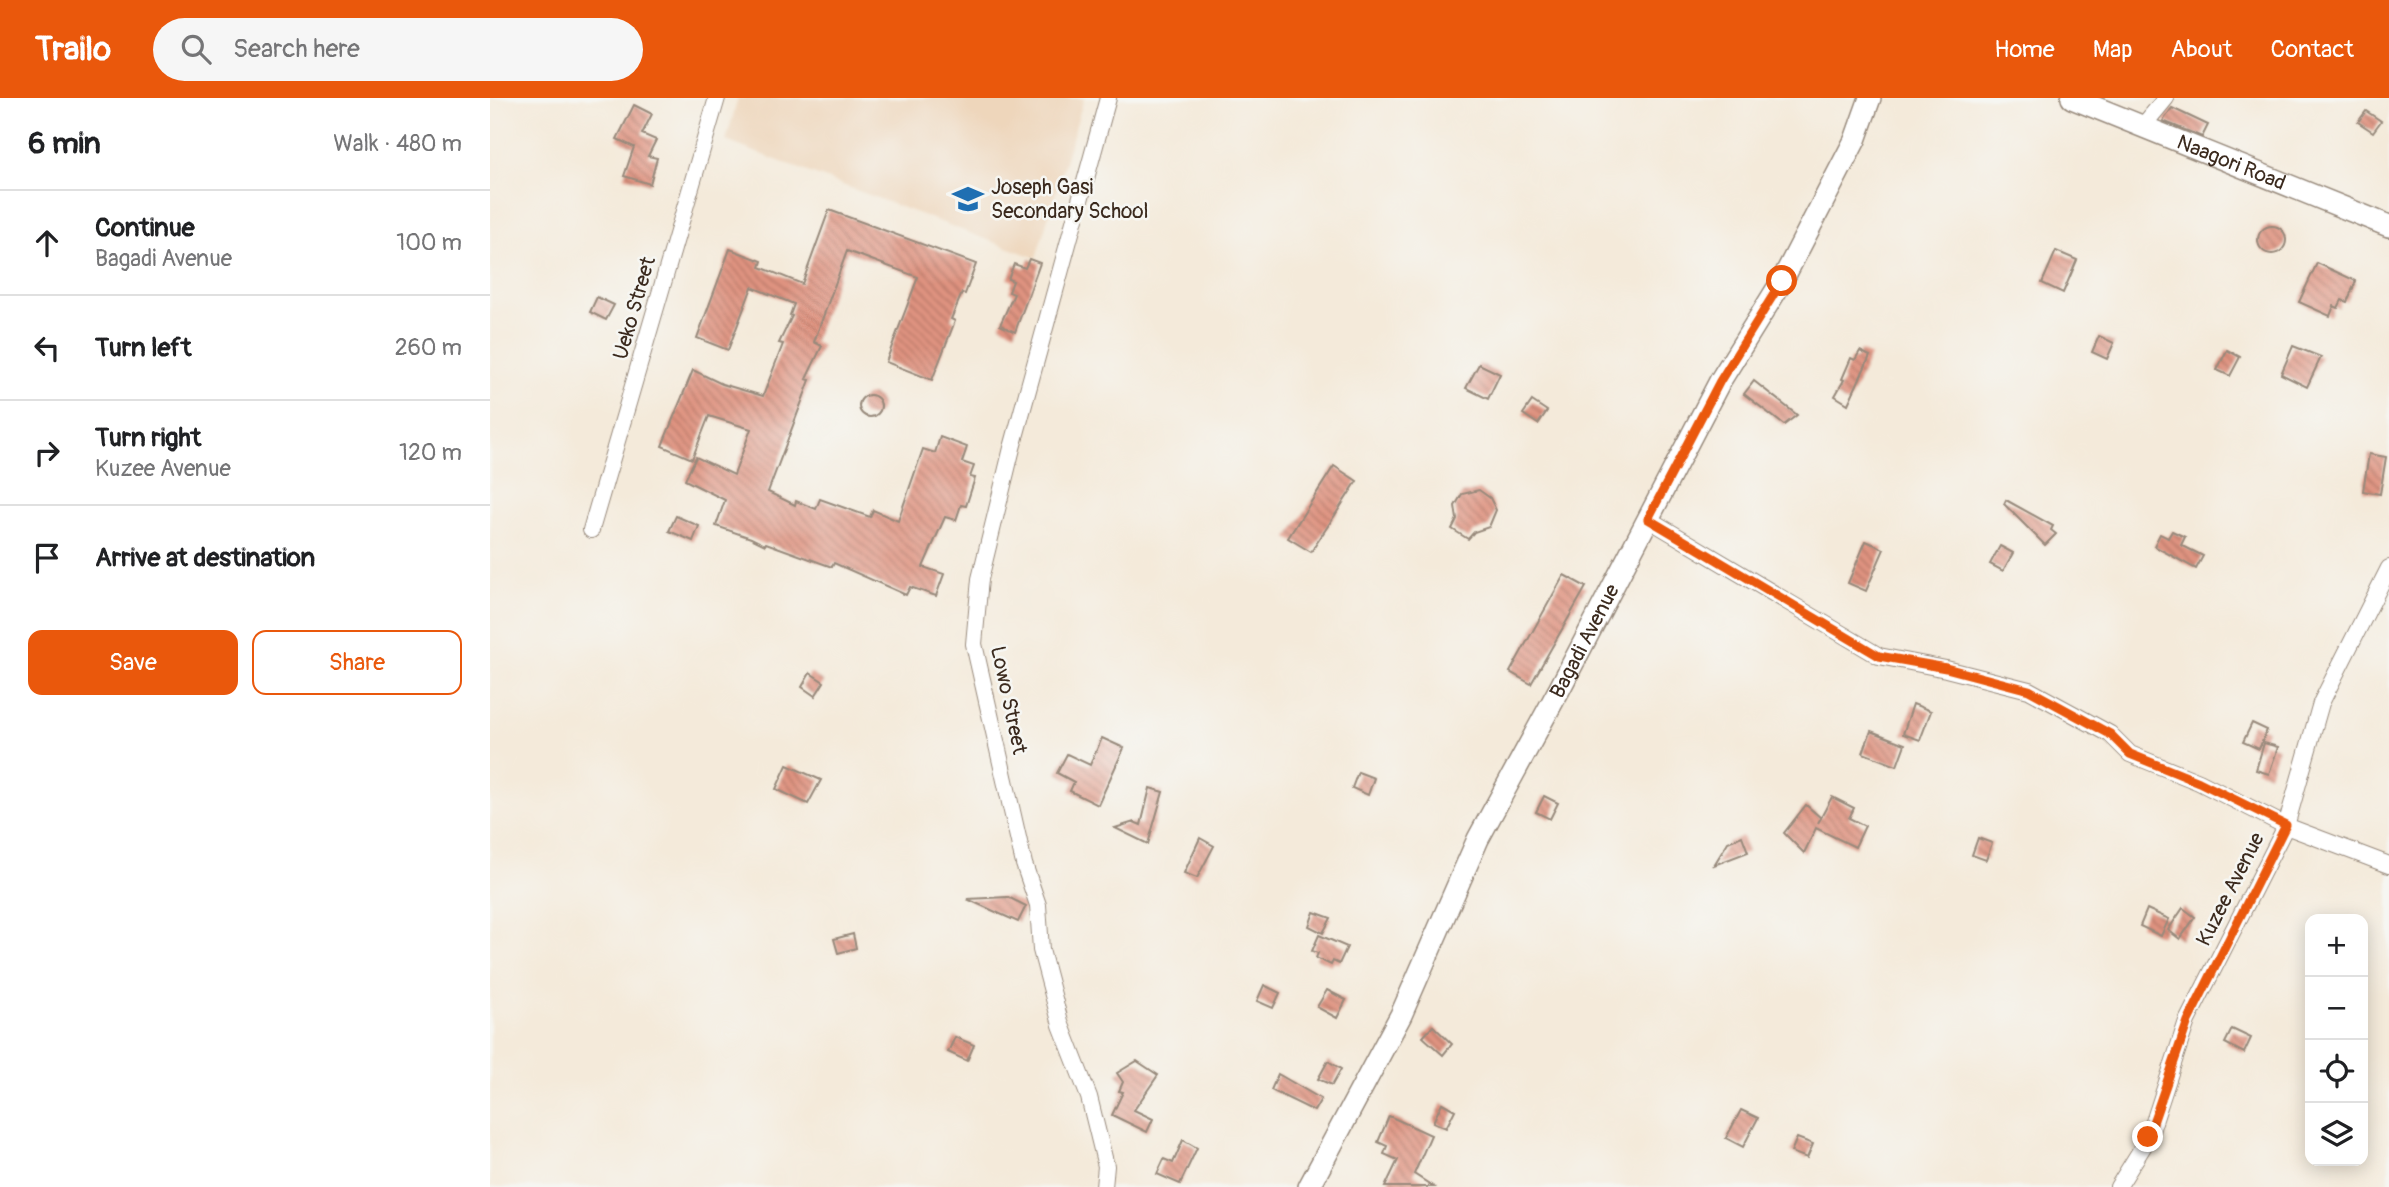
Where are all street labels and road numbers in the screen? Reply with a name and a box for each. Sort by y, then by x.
street label: Naagori Road [2173,129,2290,197]
street label: Ueko Street [607,253,662,363]
street label: Bagadi Avenue [1544,579,1626,703]
street label: Lowo Street [984,644,1033,757]
street label: Kuzee Avenue [2190,827,2271,951]

